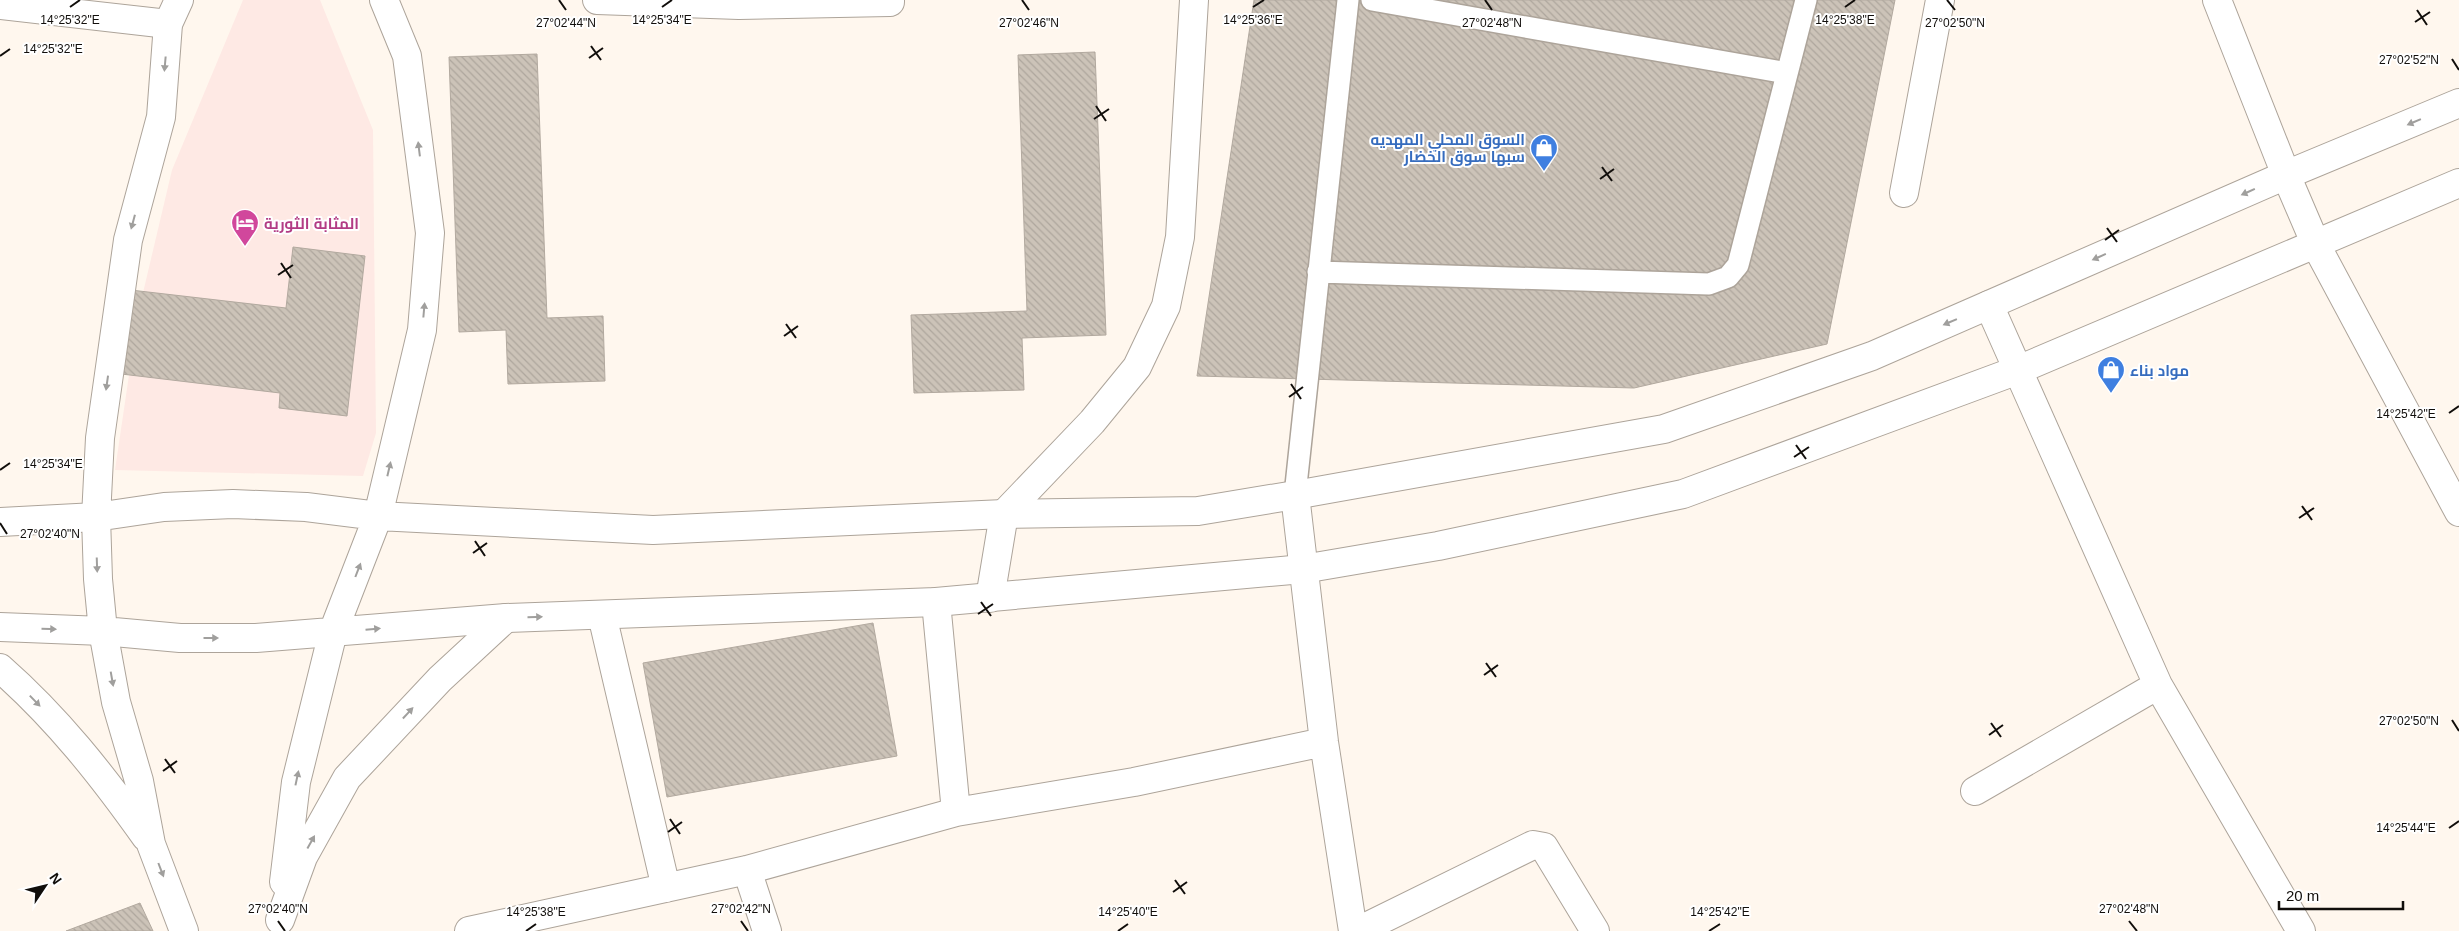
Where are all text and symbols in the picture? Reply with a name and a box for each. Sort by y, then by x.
text: 14°25'32"E [40,13,100,27]
text: 14°25'34"E [632,13,692,27]
text: 14°25'36"E [1223,13,1283,27]
text: 14°25'38"E [1815,13,1875,27]
text: 27°02'44"N [536,16,596,30]
text: 27°02'46"N [999,16,1059,30]
text: 27°02'48"N [1462,16,1522,30]
text: 27°02'50"N [1925,16,1985,30]
text: 14°25'32"E [23,42,83,56]
text: 27°02'52"N [2379,53,2439,67]
one-way arrow [161,56,169,72]
one-way arrow [2406,118,2421,126]
place label: السوق المحلي المهديه سبها سوق الخضار [1370,131,1525,166]
shop icon: السوق المحلي المهديه سبها سوق الخضار [1529,133,1559,172]
one-way arrow [415,140,423,156]
one-way arrow [2241,188,2255,196]
hotel icon: المثابة الثورية [230,208,260,247]
one-way arrow [129,215,137,230]
place label: المثابة الثورية [264,215,359,233]
one-way arrow [2092,253,2106,261]
one-way arrow [420,302,428,318]
one-way arrow [1942,318,1957,326]
shop icon: مواد بناء [2096,355,2126,394]
place label: مواد بناء [2130,362,2189,380]
one-way arrow [103,375,111,391]
text: 14°25'42"E [2376,407,2436,421]
text: 14°25'34"E [23,457,83,471]
one-way arrow [385,461,393,476]
text: 27°02'40"N [20,527,80,541]
one-way arrow [94,558,102,574]
one-way arrow [354,563,362,577]
one-way arrow [527,612,543,620]
one-way arrow [365,624,381,632]
one-way arrow [41,625,57,633]
one-way arrow [203,634,219,642]
one-way arrow [108,671,116,687]
one-way arrow [29,695,41,707]
one-way arrow [402,707,414,719]
text: 27°02'50"N [2379,714,2439,728]
one-way arrow [293,771,301,786]
text: 14°25'44"E [2376,821,2436,835]
one-way arrow [307,836,316,849]
north arrow [20,861,70,911]
one-way arrow [157,863,165,877]
text: N [46,870,65,887]
scale bar [2279,878,2403,910]
text: 20 m [2286,887,2319,904]
text: 27°02'40"N [248,902,308,916]
text: 27°02'42"N [711,902,771,916]
text: 27°02'48"N [2099,902,2159,916]
text: 14°25'38"E [506,905,566,919]
text: 14°25'40"E [1098,905,1158,919]
text: 14°25'42"E [1690,905,1750,919]

